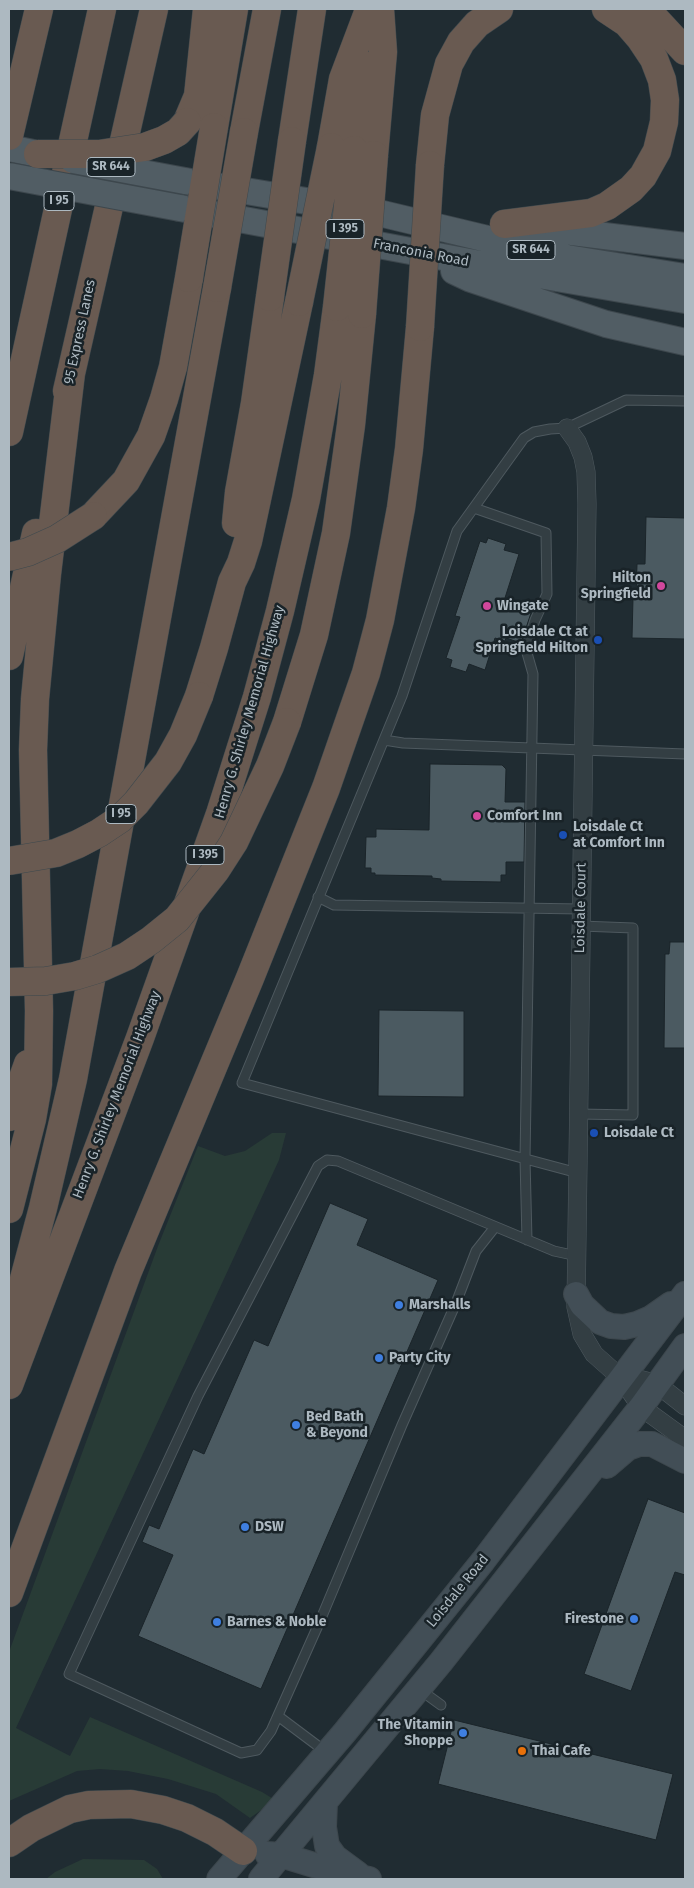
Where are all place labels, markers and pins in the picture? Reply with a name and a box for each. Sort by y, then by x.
place label: Hilton Springfield [581,570,651,602]
marker: Hilton Springfield [655,580,667,592]
place label: Wingate [497,598,549,614]
marker: Wingate [481,600,493,612]
place label: Loisdale Ct at Springfield Hilton [476,624,588,656]
marker: Loisdale Ct at Springfield Hilton [592,634,604,646]
place label: Comfort Inn [487,808,562,824]
marker: Comfort Inn [471,810,483,822]
place label: Loisdale Ct at Comfort Inn [573,819,665,852]
marker: Loisdale Ct at Comfort Inn [557,829,569,841]
place label: Loisdale Ct [604,1125,674,1141]
marker: Loisdale Ct [588,1127,600,1139]
place label: Marshalls [409,1297,471,1313]
marker: Marshalls [393,1299,405,1311]
place label: Party City [389,1350,450,1366]
marker: Party City [373,1352,385,1364]
place label: Bed Bath & Beyond [306,1409,368,1441]
marker: Bed Bath & Beyond [290,1419,302,1431]
place label: DSW [255,1519,284,1535]
marker: DSW [239,1521,251,1533]
place label: Firestone [565,1611,624,1627]
marker: Firestone [628,1613,640,1625]
place label: Barnes & Noble [227,1614,326,1630]
marker: Barnes & Noble [211,1616,223,1628]
place label: The Vitamin Shoppe [378,1717,453,1750]
marker: The Vitamin Shoppe [457,1727,469,1739]
place label: Thai Cafe [532,1743,591,1759]
marker: Thai Cafe [516,1745,528,1757]

